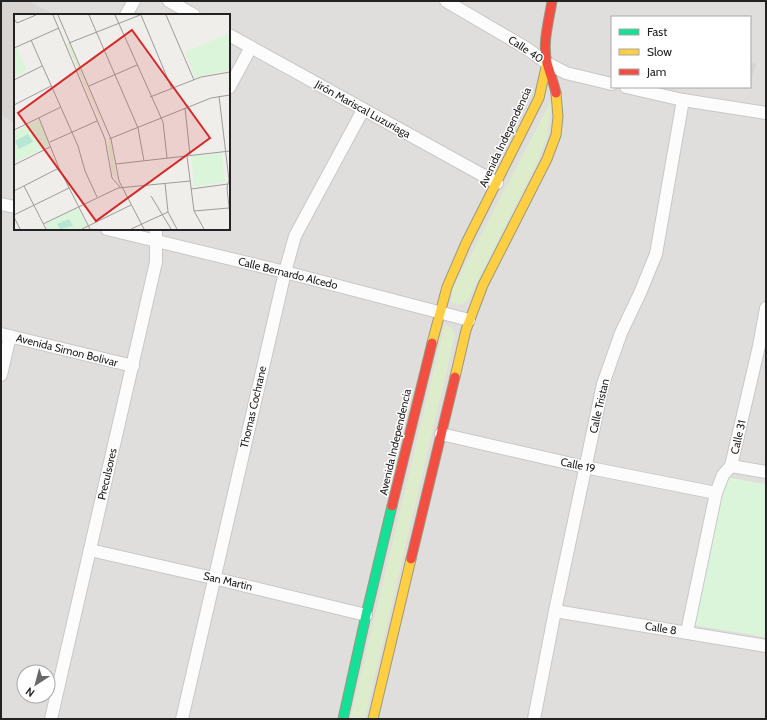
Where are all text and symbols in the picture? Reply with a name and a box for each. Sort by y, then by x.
inset map [14,14,230,230]
legend [611,16,751,88]
text: Fast [647,24,667,39]
street label: Calle 40 [506,32,547,66]
text: Slow [647,44,672,59]
text: Jam [646,64,666,79]
street label: Jirón Mariscal Luzuriaga [312,76,414,141]
street label: Avenida Independencia [476,84,535,189]
street label: Calle Bernardo Alcedo [237,254,339,292]
street label: Avenida Simon Bolivar [15,331,120,370]
street label: Thomas Cochrane [237,364,269,449]
street label: Calle Tristan [586,377,612,435]
street label: Avenida Independencia [376,387,414,497]
street label: Calle 31 [727,418,749,456]
street label: Preculsores [94,446,120,501]
street label: Calle 19 [559,454,597,476]
street label: San Martin [202,569,254,593]
street label: Calle 8 [644,619,678,637]
north arrow [16,664,56,704]
text: N [23,684,37,700]

